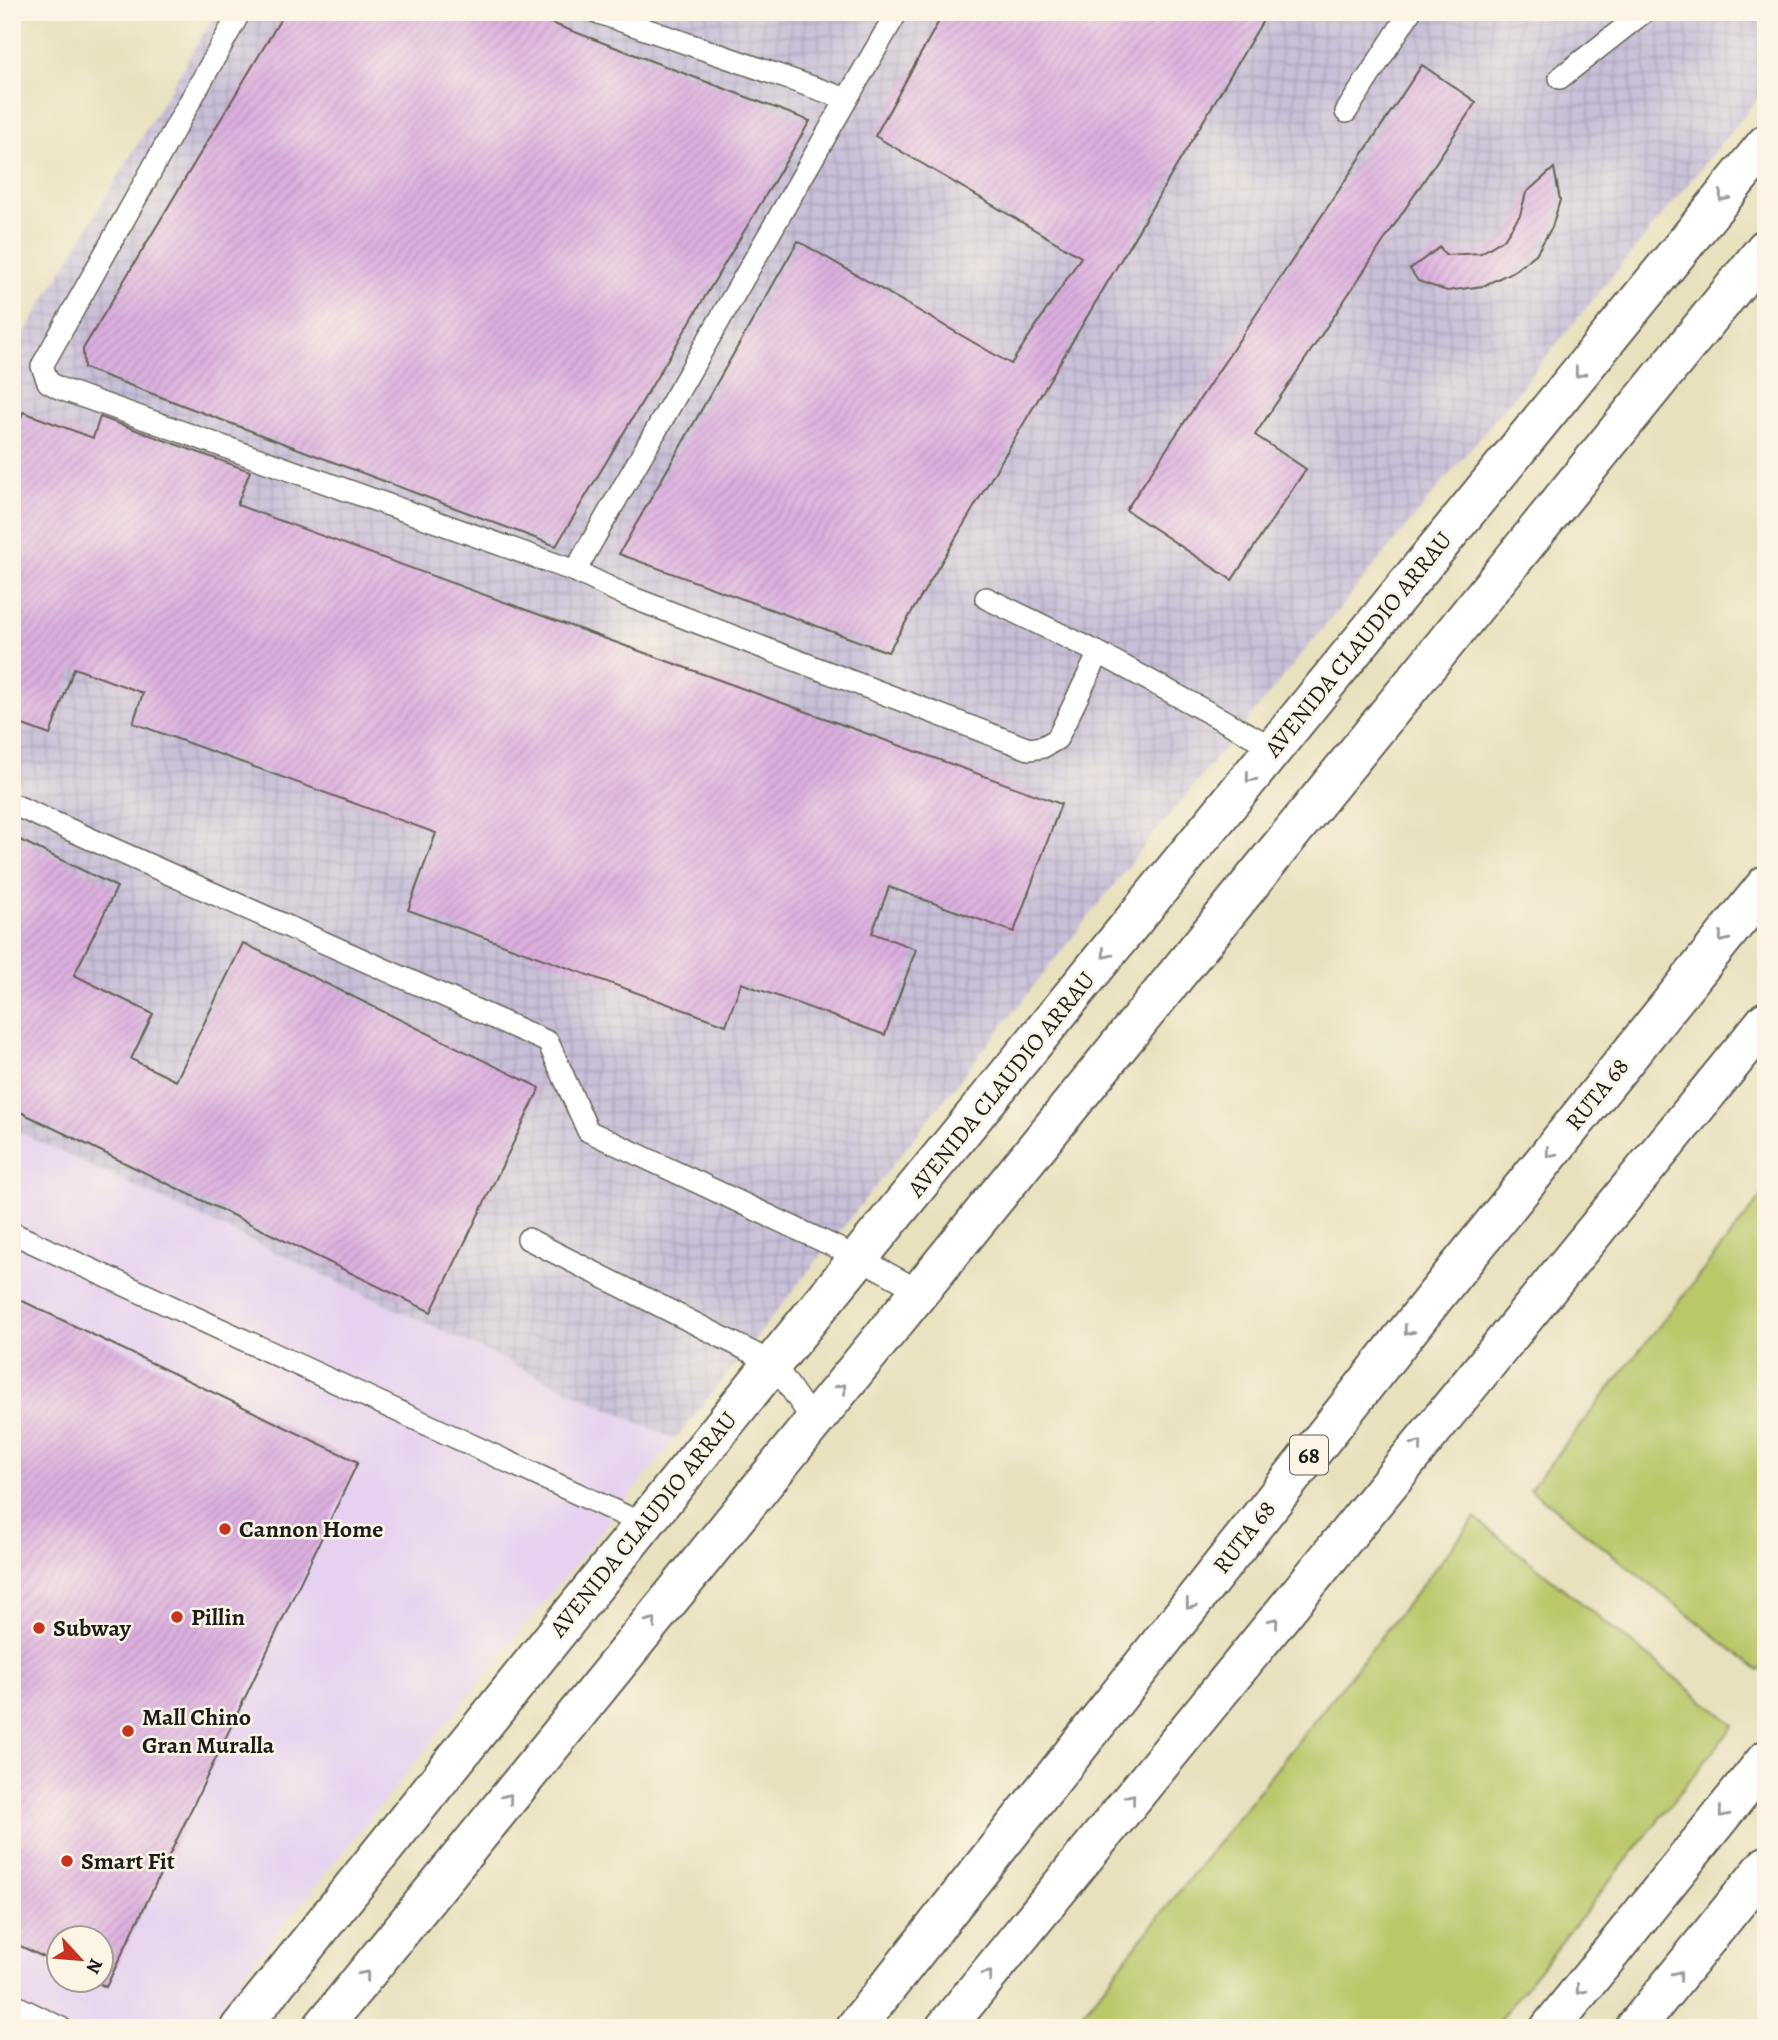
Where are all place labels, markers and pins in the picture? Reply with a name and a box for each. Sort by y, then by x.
place label: Cannon Home [239,1513,383,1545]
marker: Cannon Home [217,1521,233,1537]
place label: Pillin [191,1601,245,1633]
marker: Pillin [169,1609,185,1625]
place label: Subway [53,1612,132,1644]
marker: Subway [31,1620,47,1636]
place label: Mall Chino Gran Muralla [142,1701,275,1761]
marker: Mall Chino Gran Muralla [120,1723,136,1739]
place label: Smart Fit [81,1845,175,1877]
marker: Smart Fit [59,1853,75,1869]

